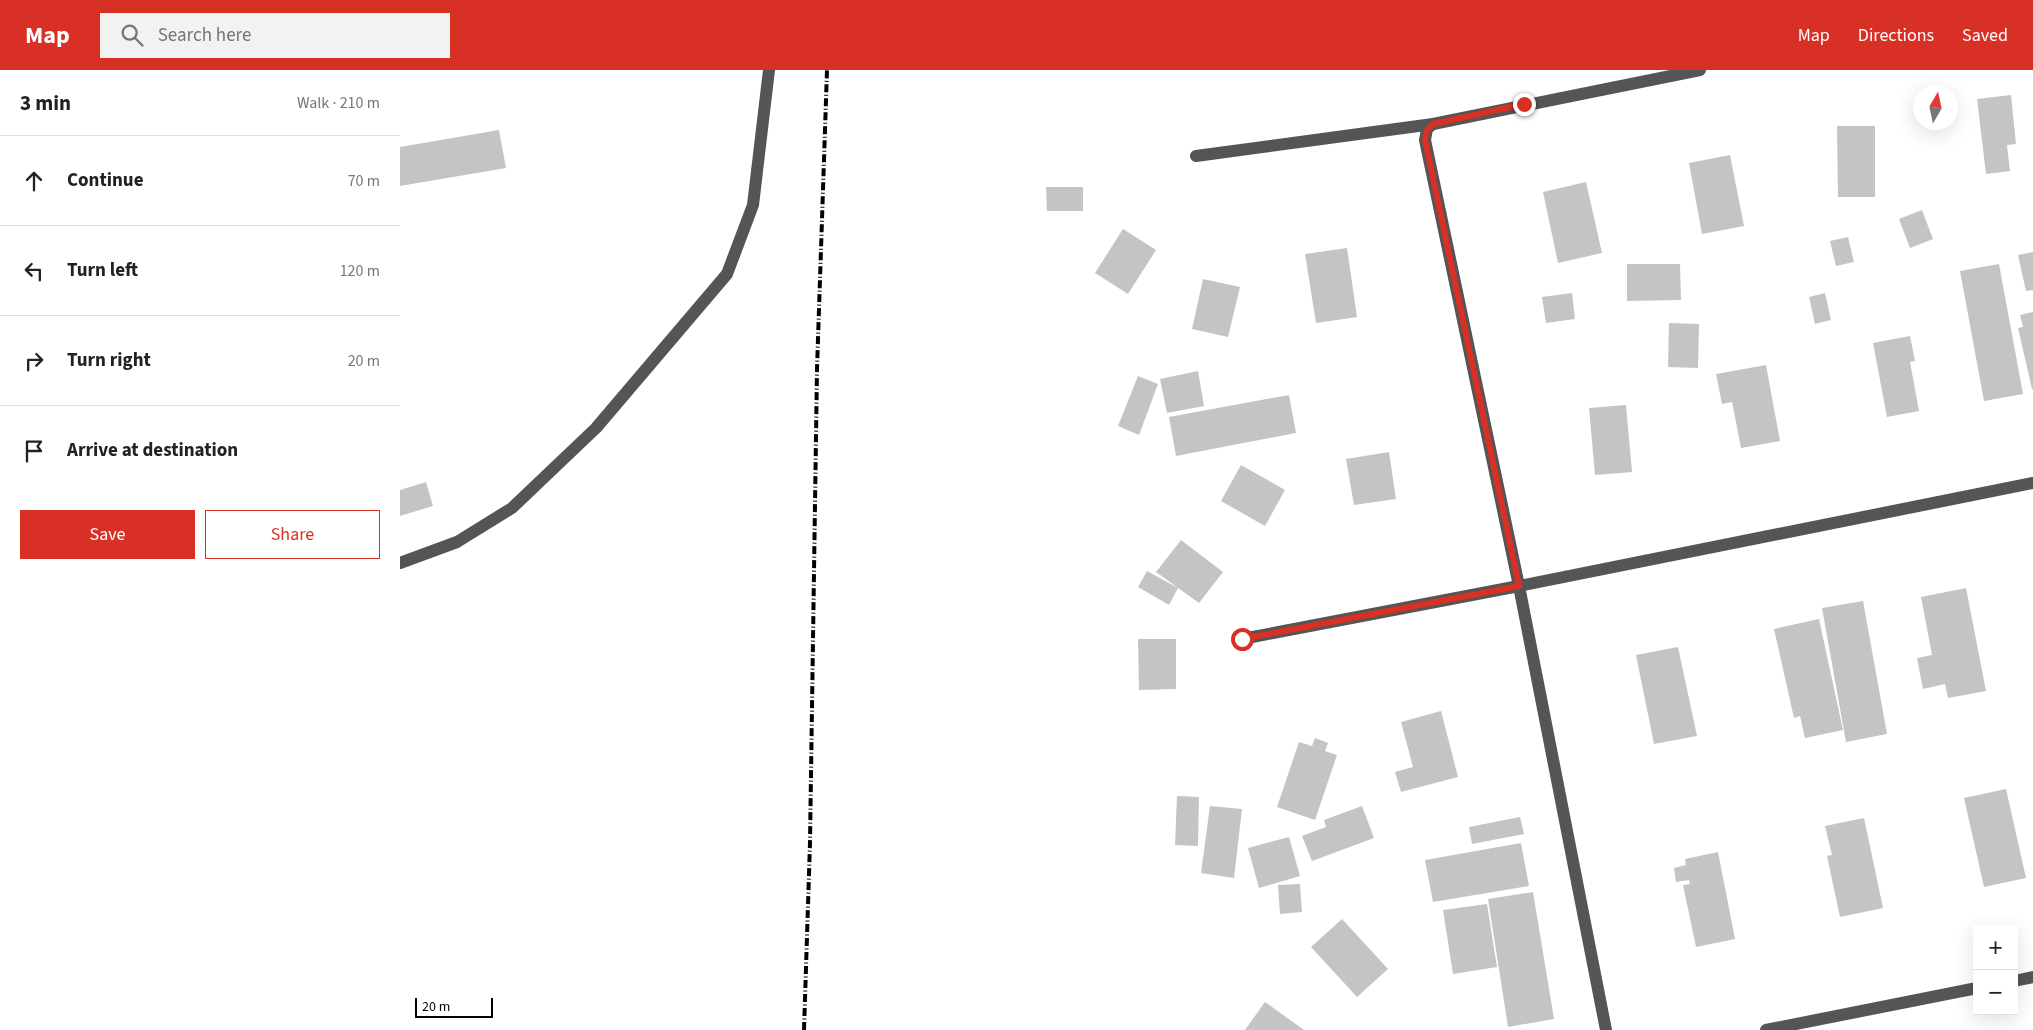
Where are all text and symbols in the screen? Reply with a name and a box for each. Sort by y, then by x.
search box [100,13,450,58]
text: Map [25,18,70,53]
icon: search [118,21,146,49]
text: Search here [158,22,251,49]
text: Map [1798,23,1830,48]
text: Directions [1858,23,1934,48]
text: Saved [1962,23,2008,48]
north arrow [1913,85,1958,130]
text: 3 min [20,88,71,118]
text: Walk · 210 m [297,92,380,114]
route end [1513,93,1536,116]
icon: ahead [20,167,48,195]
text: Continue [67,167,144,194]
text: 70 m [348,170,380,192]
icon: left [20,257,48,285]
text: Turn left [67,257,138,284]
text: 120 m [340,260,380,282]
icon: right [20,347,48,375]
text: Turn right [67,347,151,374]
text: 20 m [348,350,380,372]
icon: arrive [20,437,48,465]
text: Arrive at destination [67,437,238,464]
button: Save [20,510,195,559]
button: Share [205,510,380,559]
route start [1231,628,1254,651]
map controls [1973,925,2018,1015]
button: + [1973,925,2018,970]
button: − [1973,970,2018,1015]
scale bar [415,995,492,1018]
text: 20 m [422,997,450,1017]

